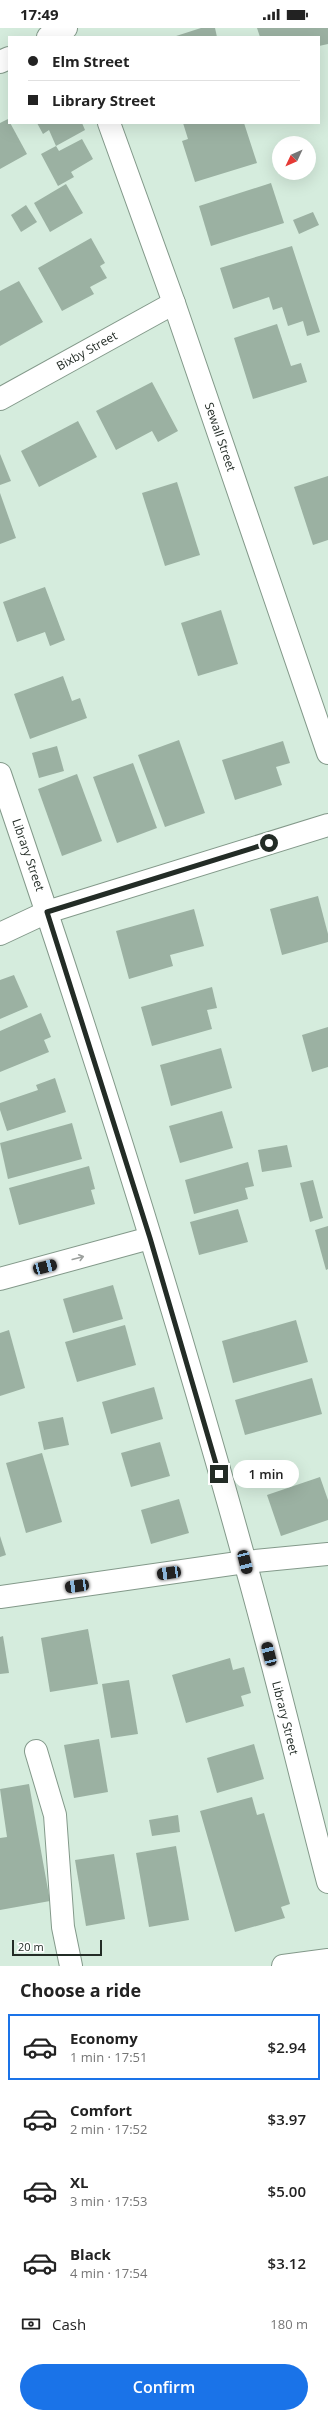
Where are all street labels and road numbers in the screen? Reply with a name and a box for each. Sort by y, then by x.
street label: Bixby Street [53,327,120,374]
street label: Sewall Street [201,400,240,474]
street label: Library Street [8,816,49,893]
street label: Library Street [268,1679,303,1757]

